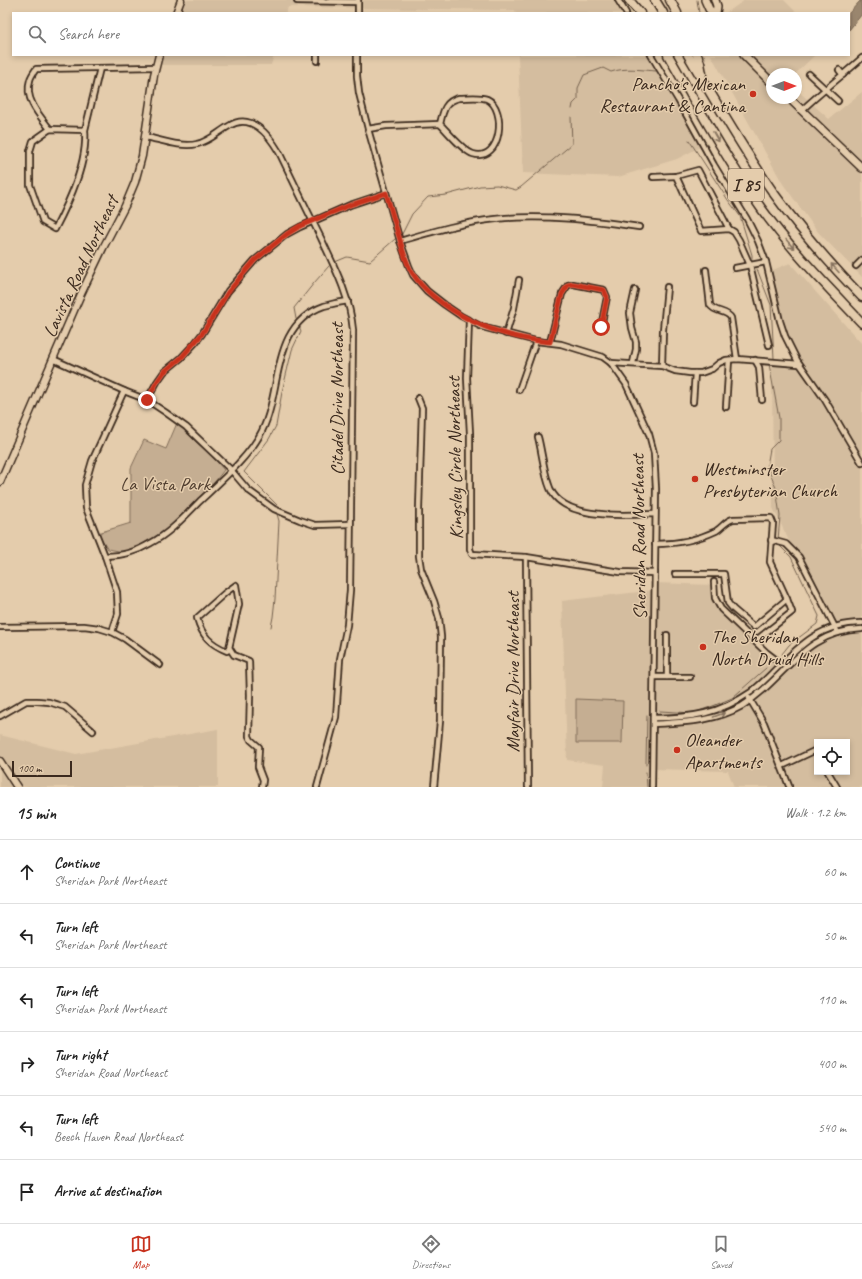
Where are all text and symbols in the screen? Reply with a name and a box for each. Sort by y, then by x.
search box [12,12,850,56]
icon: search [26,23,48,45]
text: Search here [58,25,119,44]
north arrow [766,68,802,104]
place label: Pancho's Mexican Restaurant & Cantina [599,72,747,118]
marker: Pancho's Mexican Restaurant & Cantina [748,89,758,99]
one-way arrow [712,131,720,143]
road number: I 85 [728,169,764,201]
street label: Lavista Road Northeast [38,189,125,341]
one-way arrow [785,238,794,249]
one-way arrow [830,263,840,273]
route start [592,318,610,336]
street label: Citadel Drive Northeast [325,321,349,475]
street label: Kingsley Circle Northeast [442,375,468,539]
route end [138,391,156,409]
street label: Sheridan Road Northeast [626,452,652,620]
place label: Westminster Presbyterian Church [703,457,839,503]
park label: La Vista Park [120,472,212,496]
marker: Westminster Presbyterian Church [690,474,700,484]
street label: Mayfair Drive Northeast [501,590,525,752]
place label: The Sheridan North Druid Hills [711,625,825,671]
marker: The Sheridan North Druid Hills [698,642,708,652]
one-way arrow [713,711,725,719]
place label: Oleander Apartments [685,728,764,774]
map controls [814,739,850,775]
button: locate [814,739,850,775]
marker: Oleander Apartments [672,745,682,755]
scale bar [12,759,72,778]
text: 100 m [18,761,42,775]
text: 15 min [16,803,56,824]
text: Walk · 1.2 km [785,805,846,821]
text: Continue [54,854,99,873]
icon: ahead [16,861,38,883]
text: 60 m [824,864,846,880]
text: Sheridan Park Northeast [54,873,167,889]
text: Turn left [54,918,97,937]
icon: left [16,925,38,947]
text: 50 m [824,928,846,944]
text: Sheridan Park Northeast [54,937,167,953]
text: Turn left [54,982,97,1001]
icon: left [16,989,38,1011]
text: 110 m [818,992,846,1008]
text: Sheridan Park Northeast [54,1001,167,1017]
text: Turn right [54,1046,107,1065]
icon: right [16,1053,38,1075]
text: 400 m [818,1056,846,1072]
text: Sheridan Road Northeast [54,1065,167,1081]
text: Turn left [54,1110,97,1129]
icon: left [16,1117,38,1139]
text: 540 m [818,1120,846,1136]
text: Beech Haven Road Northeast [54,1129,183,1145]
icon: arrive [16,1181,38,1203]
text: Arrive at destination [54,1182,161,1201]
tab: Map [130,1233,152,1271]
tab: Directions [412,1233,450,1271]
tab: Saved [710,1233,732,1271]

